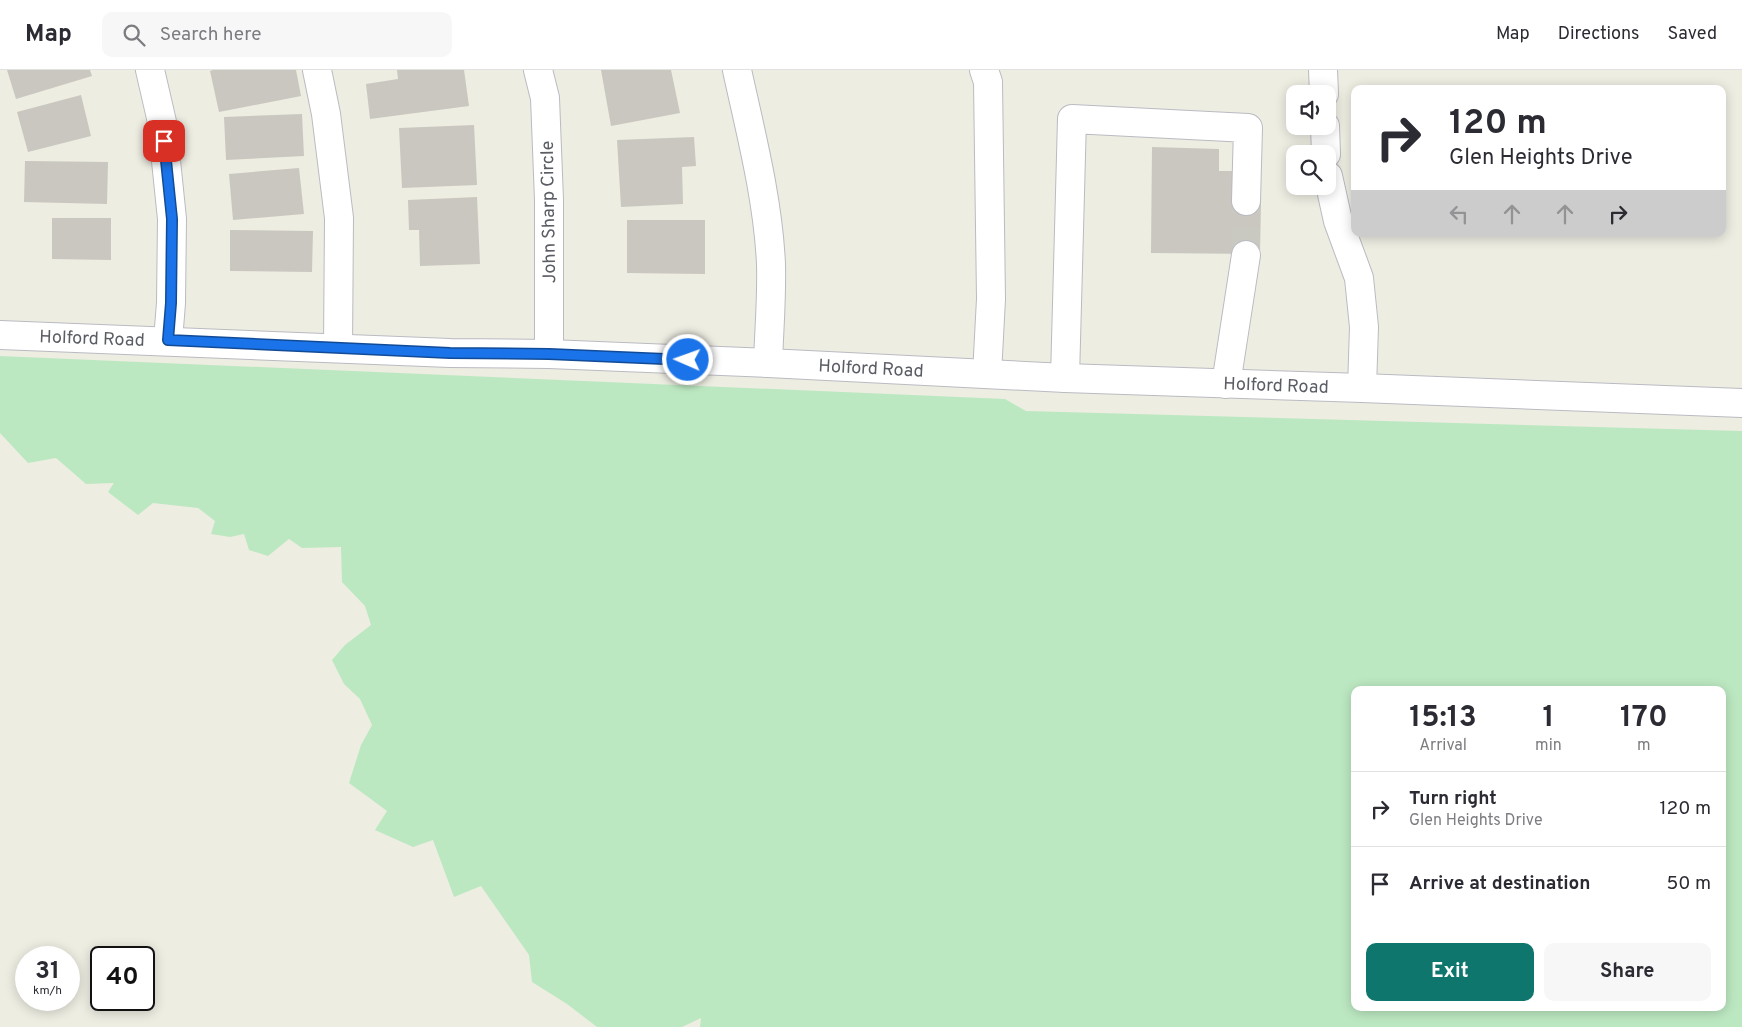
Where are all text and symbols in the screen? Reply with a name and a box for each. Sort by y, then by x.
search box [102,12,452,57]
text: Map [25,20,72,50]
icon: search [120,21,148,49]
text: Search here [160,23,261,47]
text: Map [1496,23,1530,46]
text: Directions [1558,23,1640,46]
text: Saved [1668,23,1717,46]
map controls [1286,85,1336,195]
button: sound [1286,85,1336,135]
text: 120 m [1449,102,1547,146]
icon: right [1366,105,1431,170]
pin [143,120,185,162]
icon: arrive [150,127,178,155]
street label: John Sharp Circle [537,140,562,284]
button: search [1286,145,1336,195]
text: Glen Heights Drive [1449,145,1633,172]
icon: left [1445,200,1473,228]
icon: ahead [1498,200,1526,228]
icon: ahead [1551,200,1579,228]
icon: right [1604,200,1632,228]
street label: Holford Road [39,326,145,353]
position arrow [661,333,713,385]
street label: Holford Road [818,355,924,384]
street label: Holford Road [1223,373,1329,400]
text: 15:13 [1409,700,1477,737]
text: 1 [1542,700,1554,737]
text: 170 [1620,700,1668,737]
text: Arrival [1419,736,1467,756]
text: min [1535,736,1562,756]
text: m [1637,736,1651,756]
text: Turn right [1409,787,1497,811]
icon: right [1366,795,1394,823]
text: 120 m [1660,797,1711,821]
text: Glen Heights Drive [1409,811,1543,831]
icon: arrive [1366,870,1394,898]
text: Arrive at destination [1409,872,1590,896]
text: 50 m [1666,872,1711,896]
button: Exit [1366,943,1534,1001]
button: Share [1544,943,1711,1001]
speed limit sign: 40 [90,946,155,1011]
text: 31 [35,956,60,988]
text: km/h [33,983,62,999]

